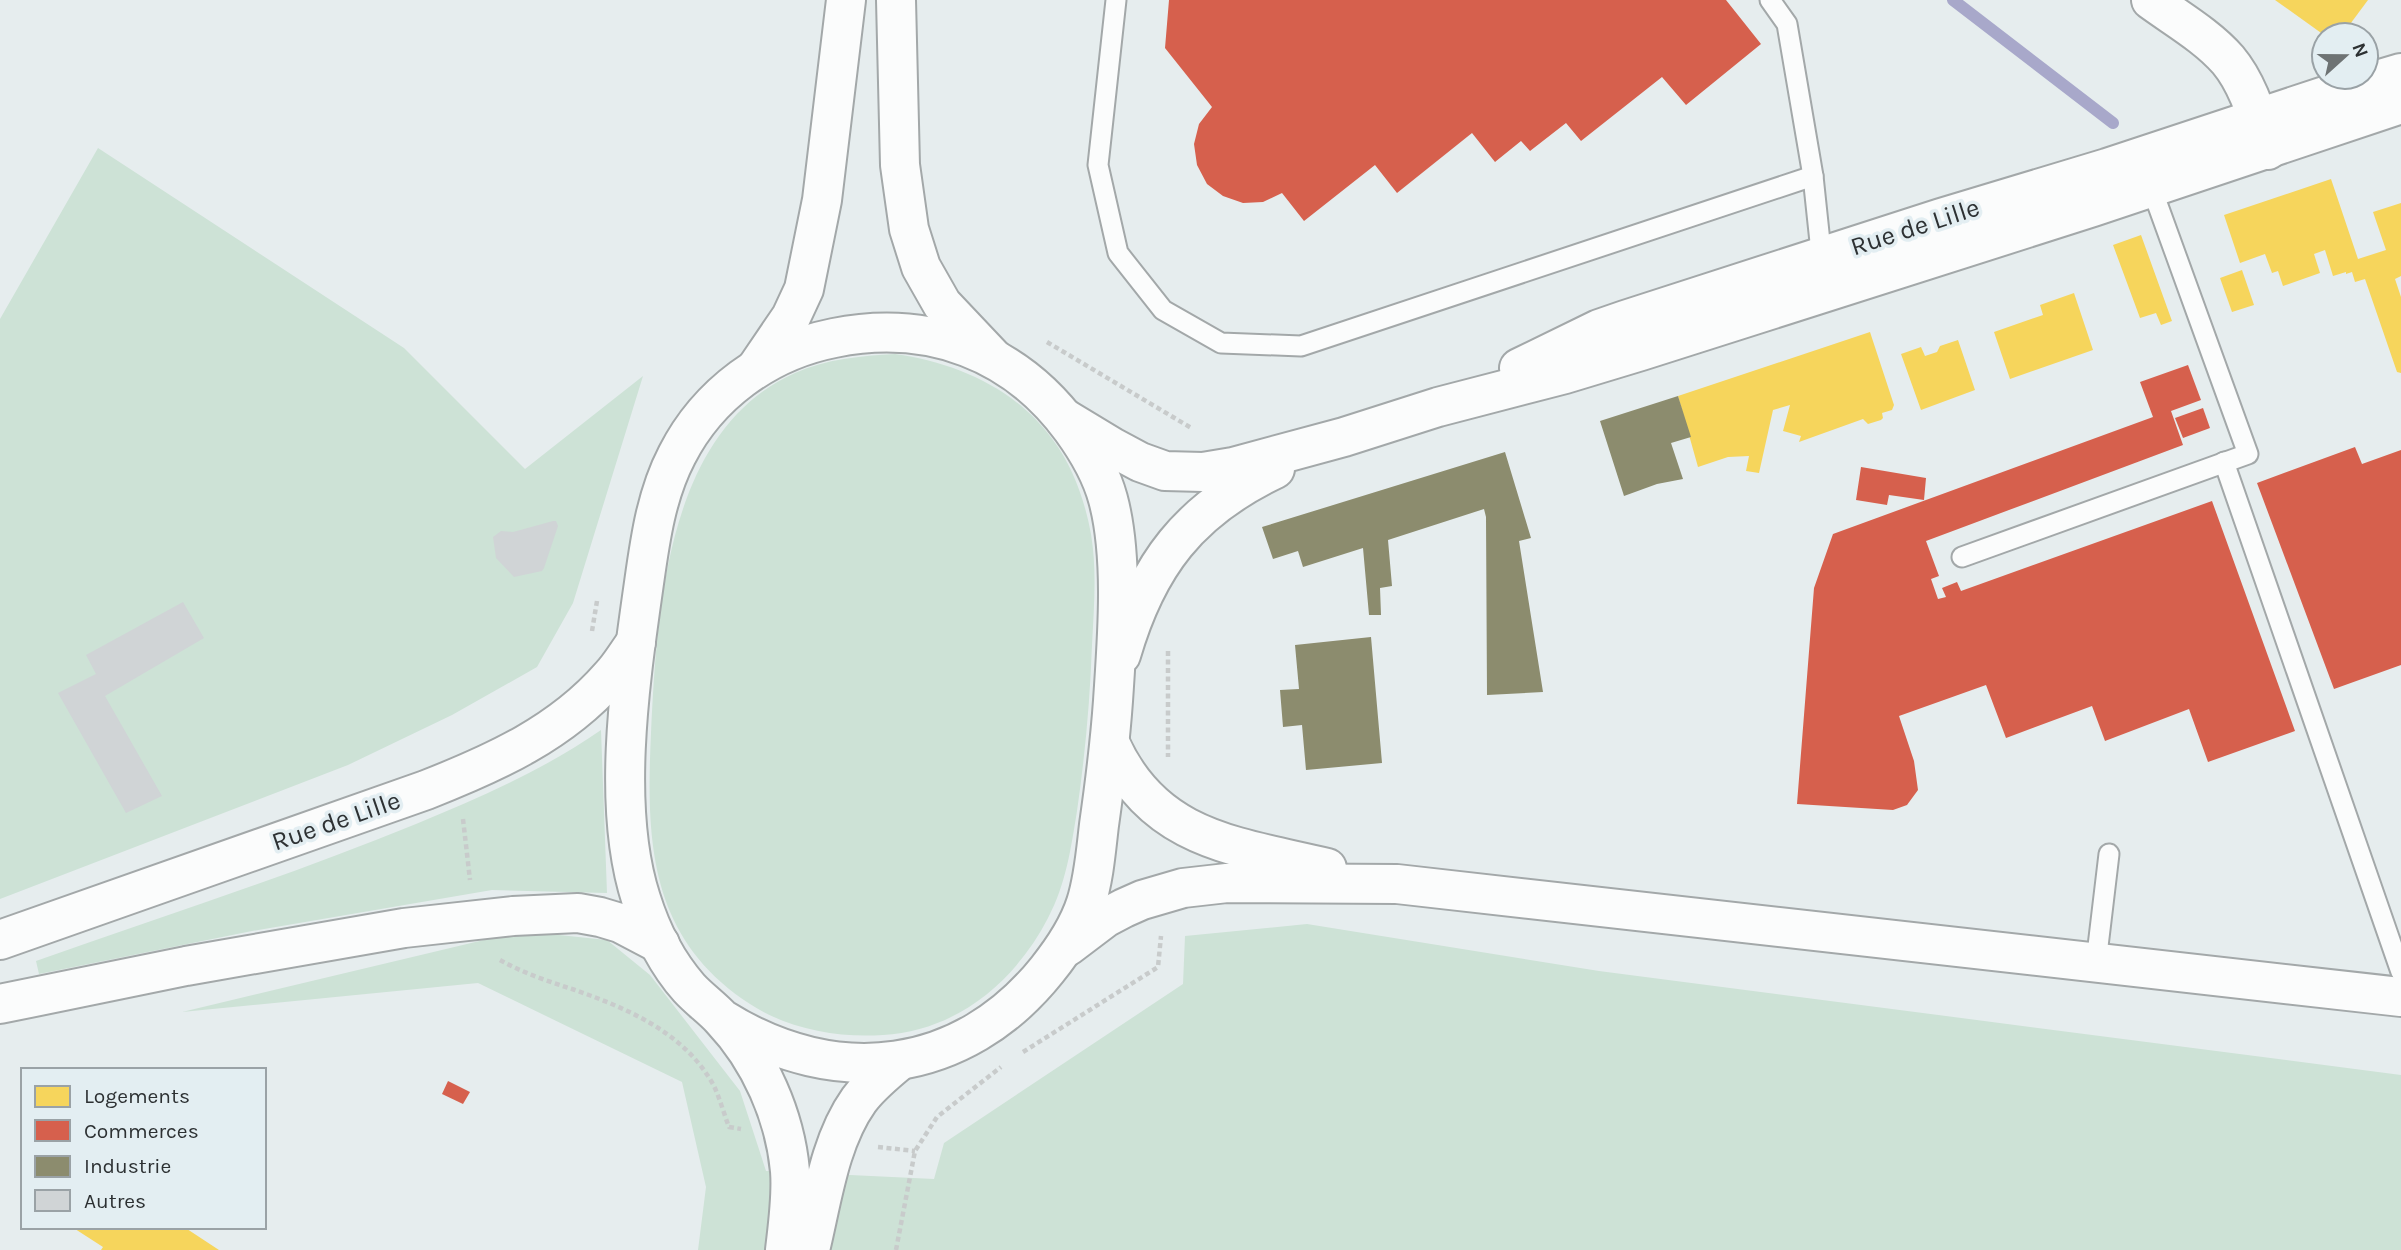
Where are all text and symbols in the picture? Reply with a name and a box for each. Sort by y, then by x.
north arrow [2310,21,2380,91]
text: N [2347,40,2373,61]
street label: Rue de Lille [1847,192,1983,262]
street label: Rue de Lille [268,785,404,857]
legend [21,1068,266,1229]
text: Logements [84,1084,190,1108]
text: Commerces [84,1119,199,1143]
text: Industrie [84,1154,171,1178]
text: Autres [84,1189,146,1213]

